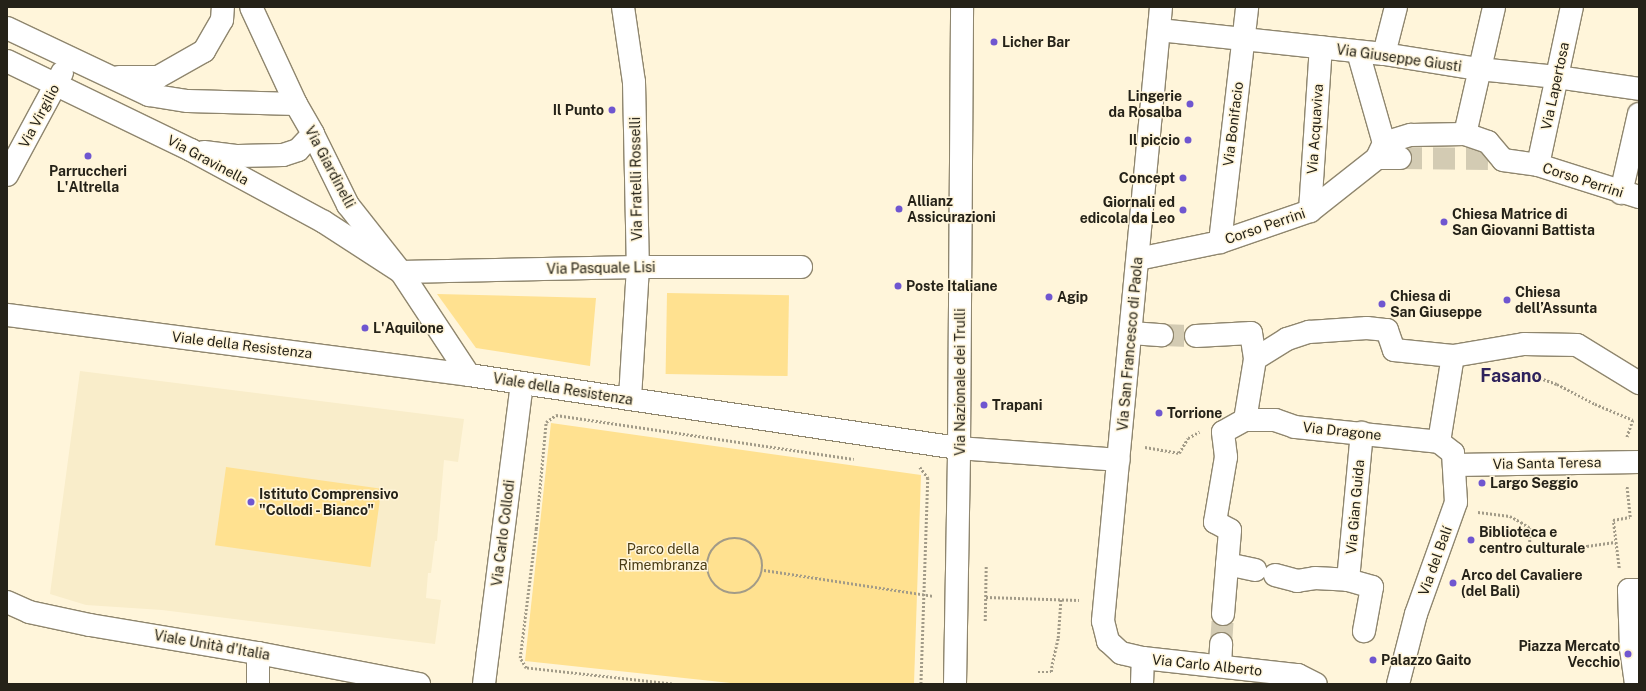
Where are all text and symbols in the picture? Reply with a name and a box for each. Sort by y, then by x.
place label: Licher Bar [1002,34,1070,50]
marker: Licher Bar [989,37,999,47]
street label: Via Giuseppe Giusti [1335,41,1463,75]
street label: Via Lapertosa [1538,41,1572,131]
street label: Via Virgilio [15,81,63,151]
street label: Via Bonifacio [1219,81,1247,167]
street label: Via Acquaviva [1303,83,1327,175]
place label: Lingerie da Rosalba [1109,88,1182,120]
marker: Lingerie da Rosalba [1185,99,1195,109]
place label: Il Punto [553,102,604,118]
marker: Il Punto [607,105,617,115]
street label: Via Fratelli Rosselli [627,117,645,241]
street label: Via Giardinelli [301,123,359,211]
street label: Via Gravinella [165,132,251,188]
place label: Il piccio [1129,132,1180,148]
marker: Il piccio [1183,135,1193,145]
marker: Parruccheri L'Altrella [83,151,93,161]
street label: Corso Perrini [1540,159,1626,201]
place label: Parruccheri L'Altrella [49,163,127,196]
place label: Concept [1119,170,1175,186]
marker: Concept [1178,173,1188,183]
place label: Allianz Assicurazioni [907,193,996,226]
place label: Giornali ed edicola da Leo [1080,194,1175,226]
marker: Allianz Assicurazioni [894,204,904,214]
street label: Corso Perrini [1222,204,1308,248]
marker: Giornali ed edicola da Leo [1178,205,1188,215]
place label: Chiesa Matrice di San Giovanni Battista [1452,206,1595,238]
marker: Chiesa Matrice di San Giovanni Battista [1439,217,1449,227]
street label: Via San Francesco di Paola [1114,256,1146,432]
street label: Via Pasquale Lisi [546,259,656,277]
place label: Poste Italiane [906,278,998,294]
marker: Poste Italiane [893,281,903,291]
place label: Chiesa dell’Assunta [1515,284,1597,316]
place label: Chiesa di San Giuseppe [1390,288,1482,320]
place label: Agip [1057,289,1088,305]
marker: Agip [1044,292,1054,302]
marker: Chiesa dell’Assunta [1502,295,1512,305]
marker: Chiesa di San Giuseppe [1377,299,1387,309]
street label: Via Nazionale dei Trulli [952,308,968,456]
place label: L'Aquilone [373,320,444,336]
marker: L'Aquilone [360,323,370,333]
street label: Viale della Resistenza [171,328,313,362]
district label: Fasano [1480,365,1542,387]
street label: Viale della Resistenza [492,370,634,408]
place label: Trapani [992,397,1042,413]
marker: Trapani [979,400,989,410]
place label: Torrione [1167,405,1222,421]
marker: Torrione [1154,408,1164,418]
street label: Via Dragone [1302,419,1382,443]
street label: Via Santa Teresa [1492,454,1602,472]
street label: Via Gian Guida [1342,459,1368,555]
place label: Largo Seggio [1490,475,1578,491]
marker: Largo Seggio [1477,478,1487,488]
street label: Via Carlo Collodi [488,479,518,587]
place label: Istituto Comprensivo "Collodi - Bianco" [259,486,399,518]
marker: Istituto Comprensivo "Collodi - Bianco" [246,497,256,507]
street label: Via del Balí [1415,524,1455,598]
place label: Biblioteca e centro culturale [1479,524,1586,556]
marker: Biblioteca e centro culturale [1466,535,1476,545]
park label: Parco della Rimembranza [619,541,707,574]
place label: Arco del Cavaliere (del Bali) [1461,567,1583,600]
marker: Arco del Cavaliere (del Bali) [1448,578,1458,588]
street label: Viale Unità d'Italia [153,626,271,664]
place label: Piazza Mercato Vecchio [1518,638,1620,670]
marker: Piazza Mercato Vecchio [1623,649,1633,659]
street label: Via Carlo Alberto [1151,651,1263,679]
place label: Palazzo Gaito [1381,652,1471,668]
marker: Palazzo Gaito [1368,655,1378,665]

